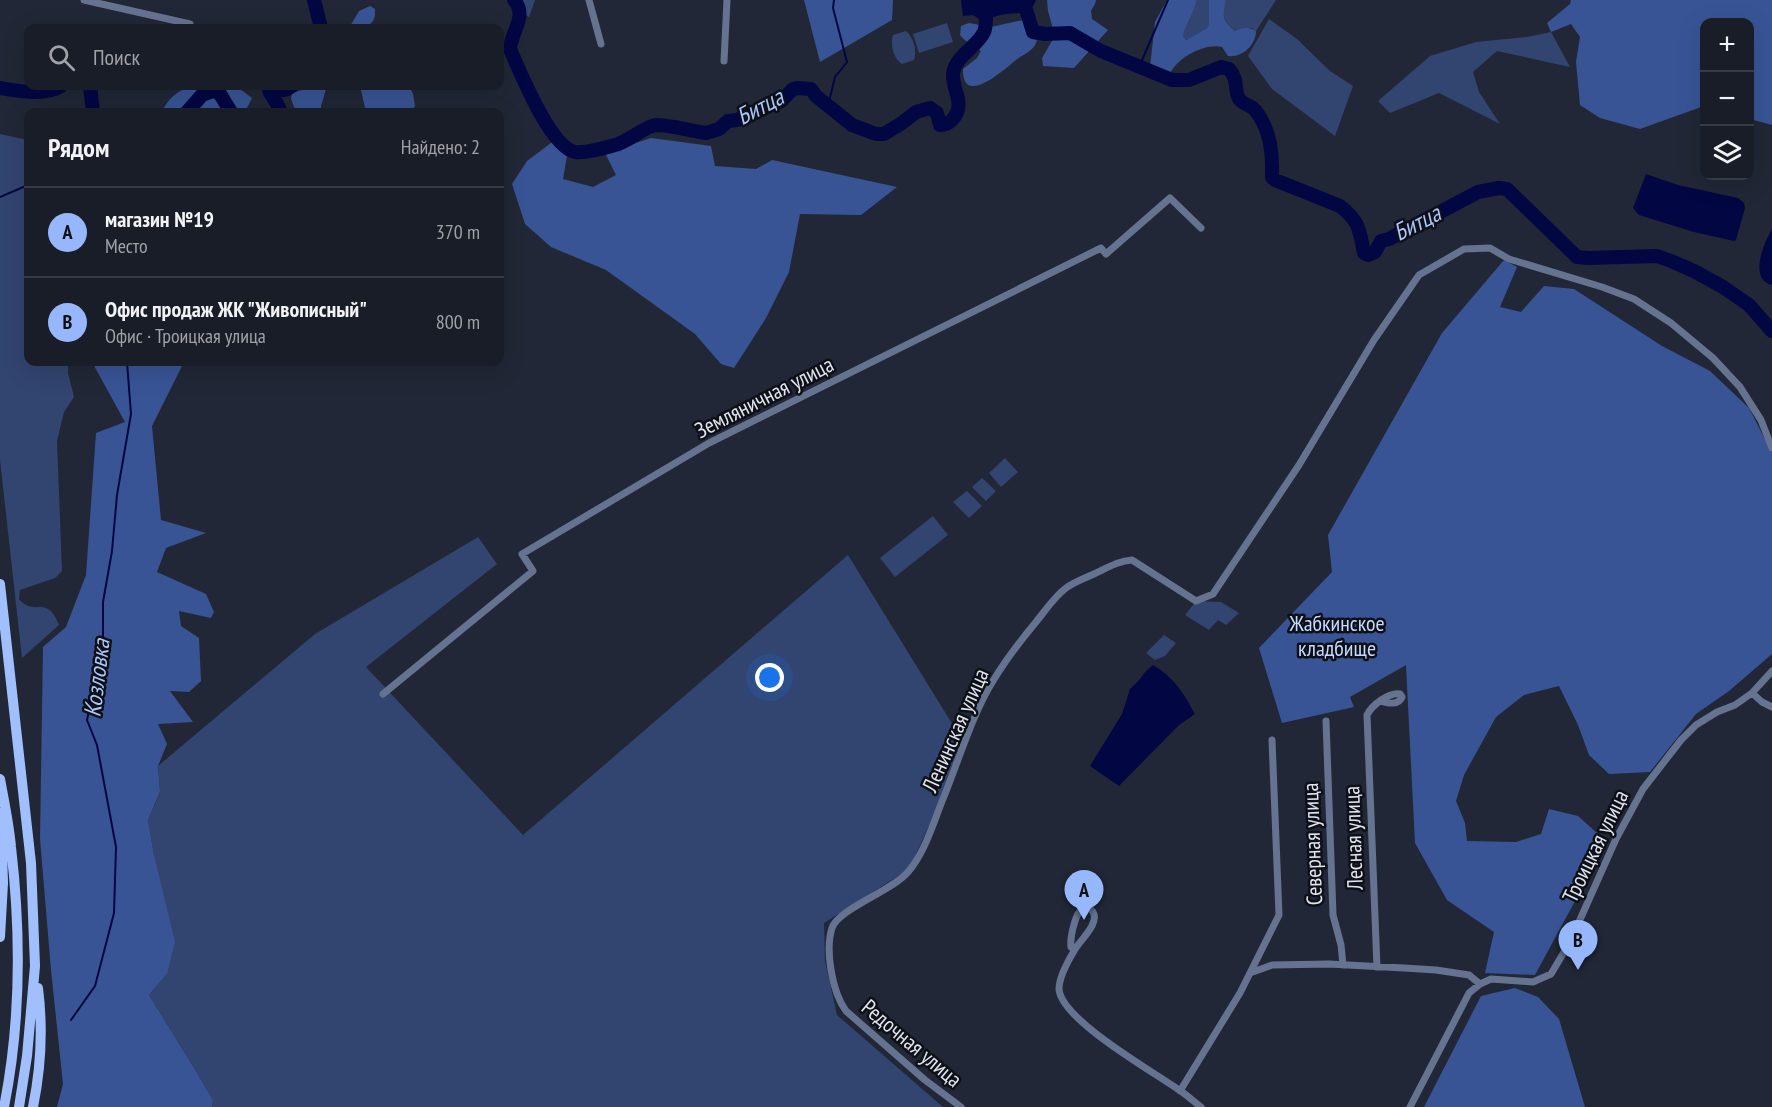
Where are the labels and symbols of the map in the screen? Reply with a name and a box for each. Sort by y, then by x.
water label: Битца [731,81,790,132]
water label: Битца [1388,197,1447,248]
street label: Земляничная улица [690,350,838,444]
park label: Жабкинское кладбище [1288,609,1385,662]
water label: Козловка [76,636,117,719]
your location [755,663,784,692]
street label: Ленинская улица [915,664,995,797]
street label: Северная улица [1296,782,1328,906]
street label: Лесная улица [1337,785,1369,892]
street label: Троицкая улица [1556,785,1634,907]
pin: A [1064,870,1104,920]
pin: B [1558,920,1598,970]
street label: Редочная улица [856,993,968,1093]

